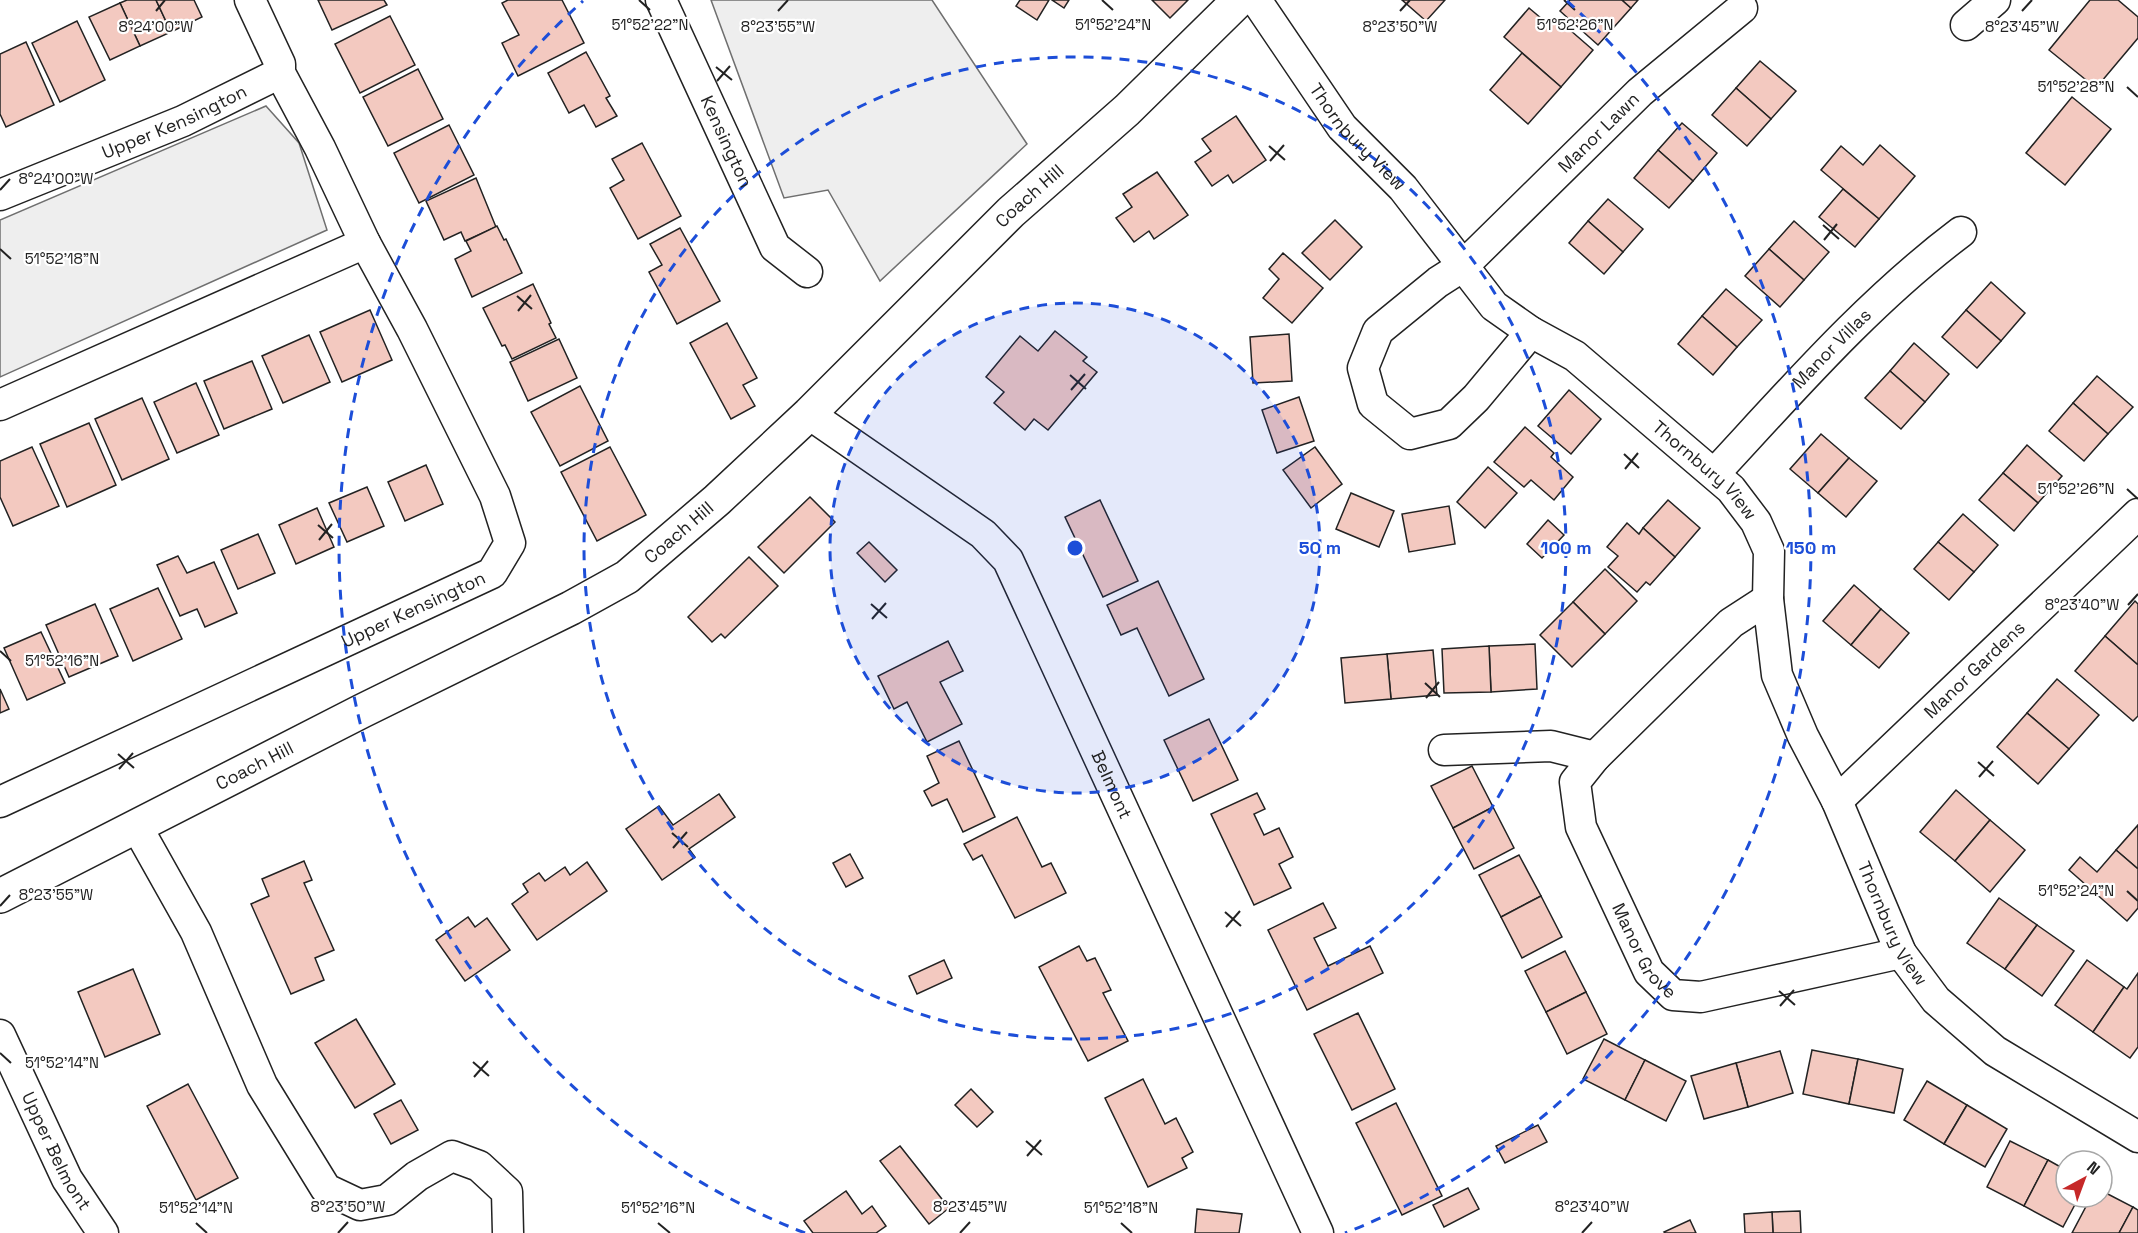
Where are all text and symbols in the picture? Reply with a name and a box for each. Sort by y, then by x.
text: 51°52'22"N [612,15,688,34]
text: 51°52'24"N [1075,15,1151,34]
text: 51°52'26"N [1537,15,1614,34]
text: 8°24'00"W [119,17,194,36]
text: 8°23'55"W [741,17,815,36]
text: 8°23'50"W [1363,17,1437,36]
text: 8°23'45"W [1985,17,2059,36]
text: 51°52'28"N [2037,77,2115,96]
street label: Upper Kensington [98,79,250,164]
street label: Thornbury View [1305,79,1411,195]
street label: Manor Lawn [1553,87,1644,177]
street label: Kensington [696,92,758,191]
street label: Coach Hill [990,159,1068,232]
text: 8°24'00"W [19,169,94,188]
text: 51°52'18"N [25,249,99,268]
street label: Manor Villas [1787,303,1876,393]
street label: Thornbury View [1648,415,1762,524]
text: 51°52'26"N [2038,479,2115,498]
street label: Coach Hill [639,496,718,568]
text: 50 m [1299,536,1341,559]
text: 100 m [1540,536,1592,559]
text: 150 m [1786,536,1836,559]
centre of rings [1065,538,1085,558]
street label: Upper Kensington [338,566,489,653]
text: 8°23'40"W [2045,595,2119,614]
street label: Manor Gardens [1919,616,2030,723]
text: 51°52'16"N [25,651,99,670]
street label: Coach Hill [212,736,297,795]
street label: Belmont [1086,747,1138,822]
street label: Thornbury View [1853,858,1933,990]
text: 51°52'24"N [2038,881,2114,900]
text: 8°23'55"W [19,885,93,904]
street label: Manor Grove [1607,899,1682,1003]
text: 51°52'14"N [25,1053,99,1072]
street label: Upper Belmont [17,1088,96,1214]
north arrow [2054,1149,2114,1209]
text: N [2083,1157,2104,1180]
text: 8°23'50"W [311,1197,385,1216]
text: 8°23'45"W [933,1197,1007,1216]
text: 8°23'40"W [1555,1197,1629,1216]
text: 51°52'14"N [159,1198,233,1217]
text: 51°52'16"N [621,1198,695,1217]
text: 51°52'18"N [1084,1198,1158,1217]

